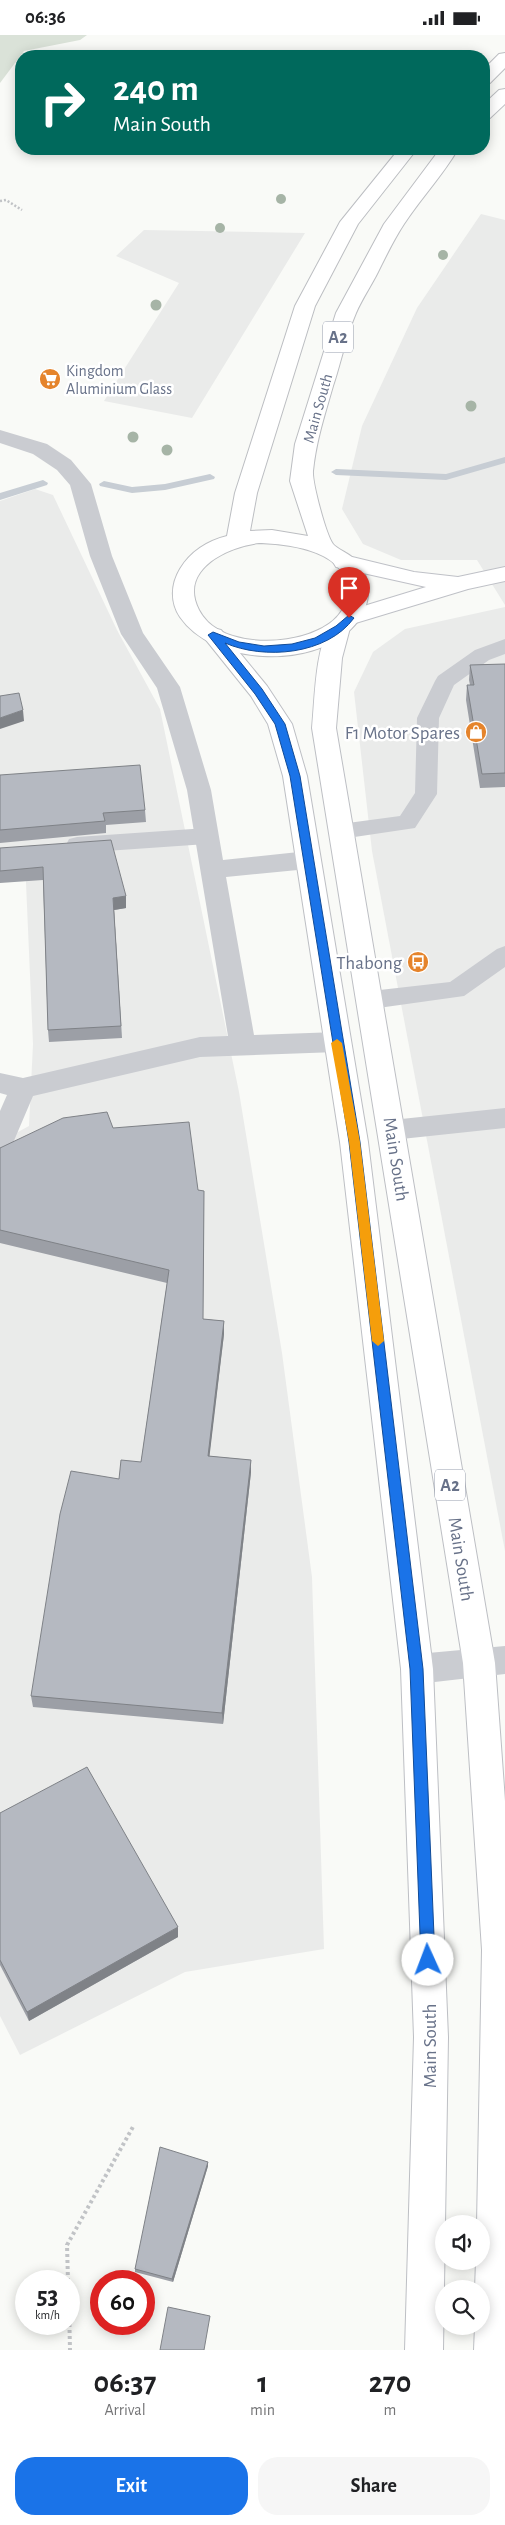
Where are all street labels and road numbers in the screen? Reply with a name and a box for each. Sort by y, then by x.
road number: A2 [323,321,353,353]
street label: Main South [300,372,335,445]
street label: Main South [380,1116,412,1203]
road number: A2 [435,1469,465,1501]
street label: Main South [445,1516,477,1603]
street label: Main South [421,2004,440,2088]

